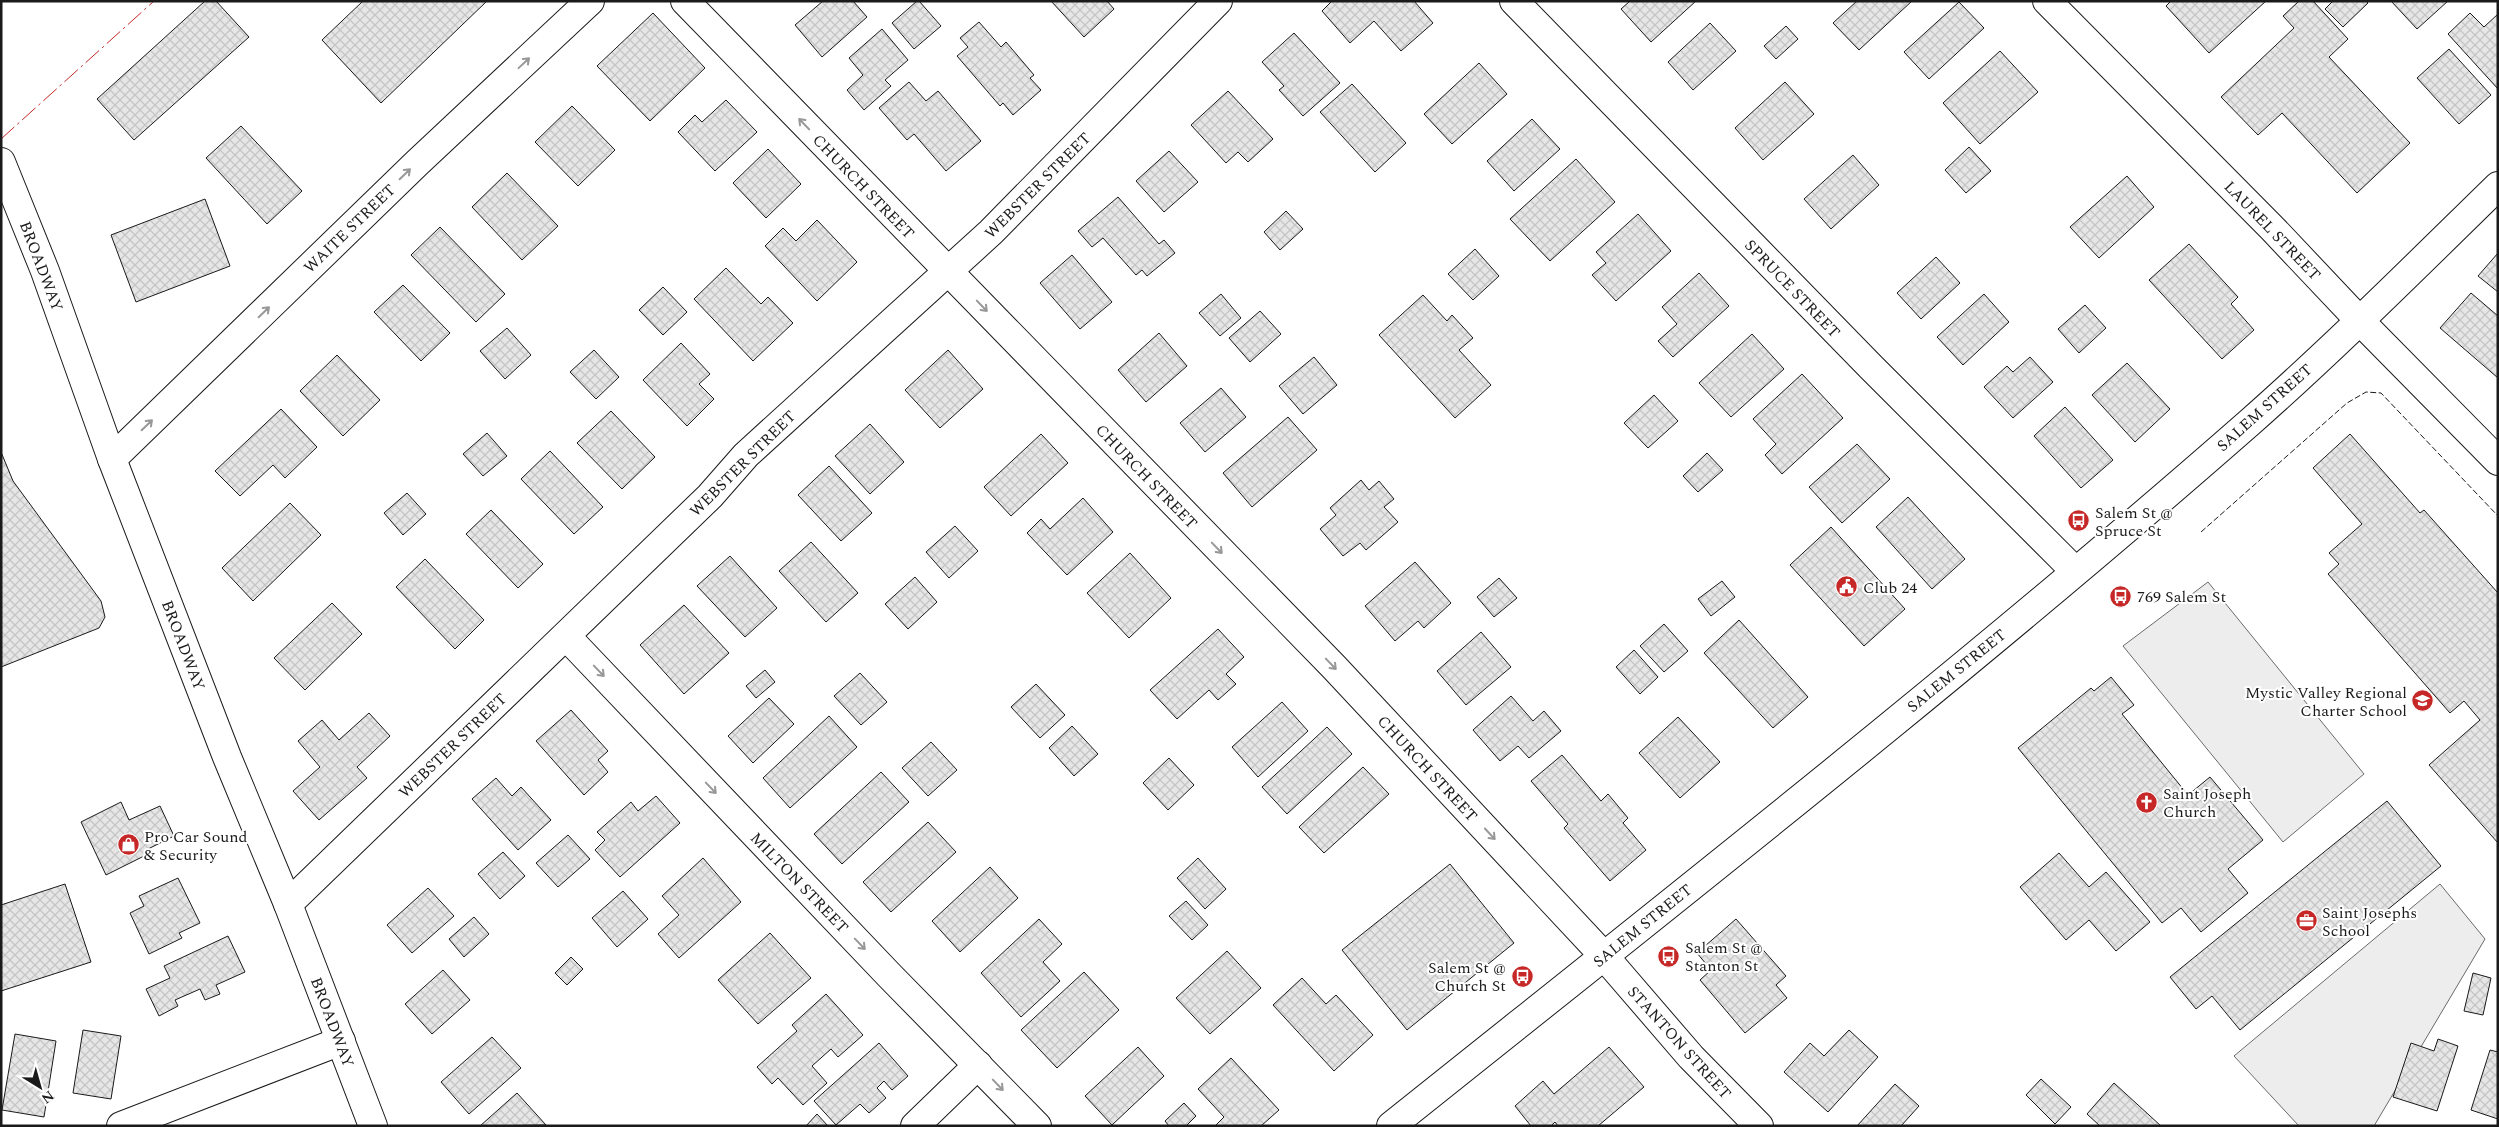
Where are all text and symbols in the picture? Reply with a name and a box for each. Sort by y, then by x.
one-way arrow [518,57,531,69]
one-way arrow [798,117,810,130]
street label: WEBSTER STREET [979,127,1097,245]
street label: CHURCH STREET [807,129,920,245]
one-way arrow [399,168,411,180]
street label: LAUREL STREET [2218,175,2326,286]
street label: WAITE STREET [298,178,401,279]
street label: BROADWAY [13,218,69,315]
street label: SPRUCE STREET [1739,234,1846,344]
one-way arrow [976,300,988,313]
one-way arrow [257,306,270,318]
street label: SALEM STREET [2211,358,2318,457]
street label: WEBSTER STREET [684,405,802,523]
one-way arrow [141,419,153,431]
street label: CHURCH STREET [1090,419,1203,535]
place label: Salem St @ Spruce St [2095,501,2173,543]
bus stop icon: Salem St @ Spruce St [2067,509,2091,533]
one-way arrow [1211,542,1223,554]
public building icon: Club 24 [1835,575,1859,599]
place label: Club 24 [1863,576,1917,600]
bus stop icon: 769 Salem St [2109,584,2133,608]
place label: 769 Salem St [2137,585,2226,609]
street label: BROADWAY [155,597,211,694]
street label: SALEM STREET [1902,623,2012,718]
one-way arrow [1325,658,1337,671]
one-way arrow [593,664,605,677]
place label: Mystic Valley Regional Charter School [2245,681,2407,723]
street label: WEBSTER STREET [393,687,512,804]
school or university icon: Mystic Valley Regional Charter School [2411,689,2435,713]
street label: CHURCH STREET [1371,710,1483,828]
one-way arrow [705,782,717,795]
place label: Saint Joseph Church [2163,782,2251,824]
church icon: Saint Joseph Church [2135,790,2159,814]
place label: Pro Car Sound & Security [144,825,248,867]
street label: MILTON STREET [744,827,854,939]
one-way arrow [1484,827,1496,840]
shop icon: Pro Car Sound & Security [116,833,140,857]
street label: SALEM STREET [1588,878,1698,973]
place label: Saint Josephs School [2322,901,2417,943]
office icon: Saint Josephs School [2294,909,2318,933]
place label: Salem St @ Stanton St [1685,936,1763,978]
one-way arrow [854,938,866,950]
bus stop icon: Salem St @ Stanton St [1657,944,1681,968]
place label: Salem St @ Church St [1428,956,1506,998]
bus stop icon: Salem St @ Church St [1510,964,1534,988]
street label: BROADWAY [304,974,360,1071]
street label: STANTON STREET [1622,981,1737,1105]
north arrow [15,1062,65,1112]
one-way arrow [992,1079,1004,1092]
text: N [37,1085,58,1109]

